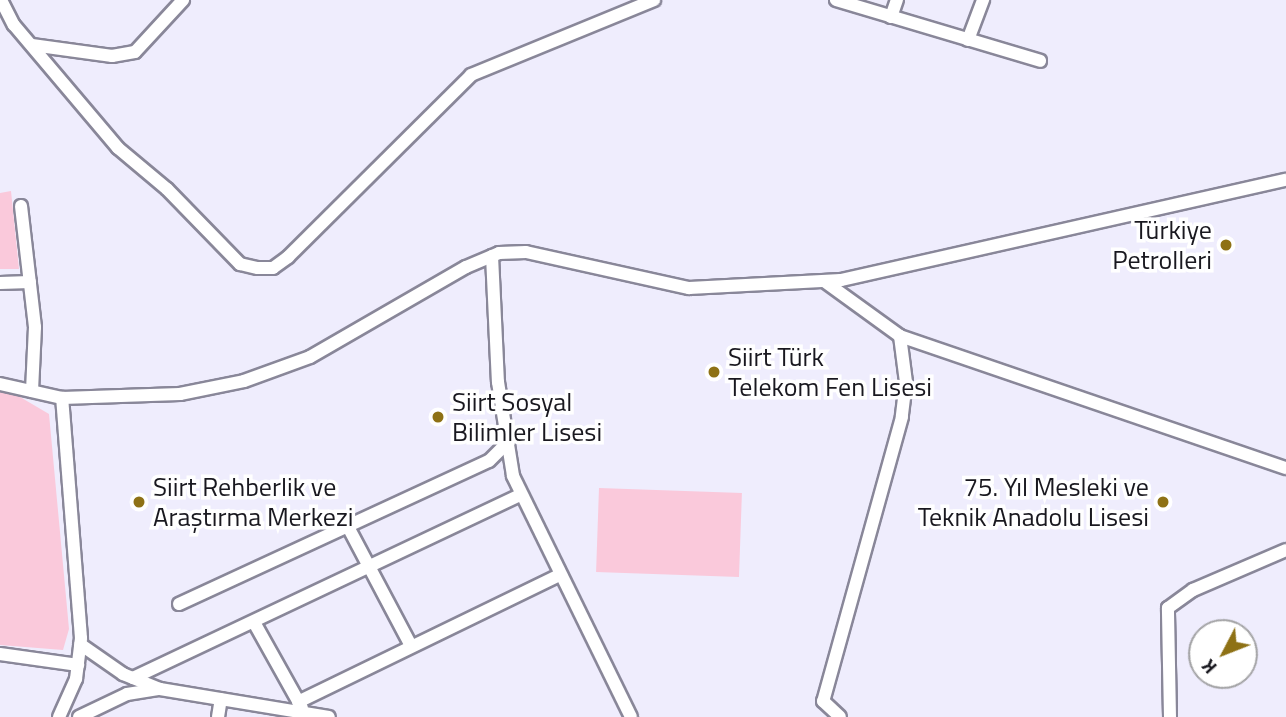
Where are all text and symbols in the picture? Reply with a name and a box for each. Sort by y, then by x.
place label: Türkiye Petrolleri [1112,214,1212,276]
marker: Türkiye Petrolleri [1218,237,1234,253]
place label: Siirt Türk Telekom Fen Lisesi [728,341,932,402]
marker: Siirt Türk Telekom Fen Lisesi [706,364,722,380]
place label: Siirt Sosyal Bilimler Lisesi [452,386,602,448]
marker: Siirt Sosyal Bilimler Lisesi [430,409,446,425]
place label: Siirt Rehberlik ve Araştırma Merkezi [153,471,354,532]
place label: 75. Yıl Mesleki ve Teknik Anadolu Lisesi [918,471,1149,532]
marker: Siirt Rehberlik ve Araştırma Merkezi [131,494,147,510]
marker: 75. Yıl Mesleki ve Teknik Anadolu Lisesi [1155,494,1171,510]
north arrow [1188,619,1258,689]
text: K [1194,653,1223,681]

